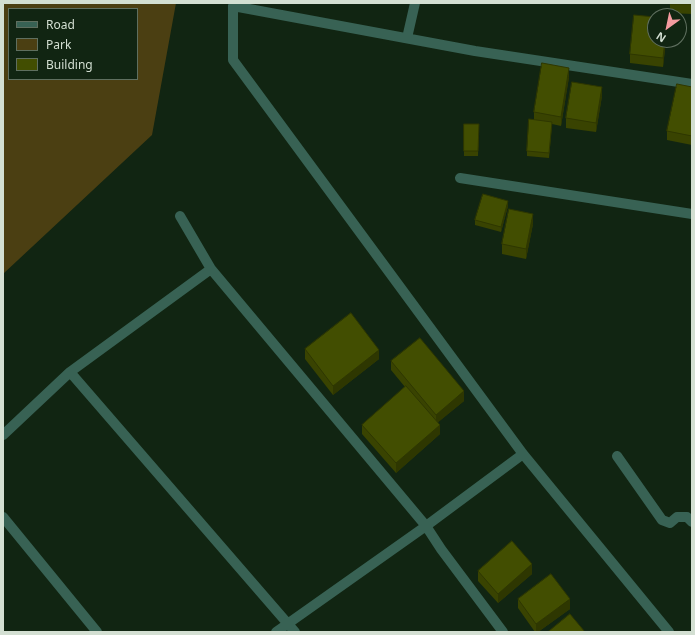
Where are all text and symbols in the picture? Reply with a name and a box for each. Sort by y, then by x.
legend [8,8,138,80]
north arrow [647,8,687,48]
text: Road [46,16,75,33]
text: N [653,29,669,46]
text: Park [46,36,71,53]
text: Building [46,56,93,73]

